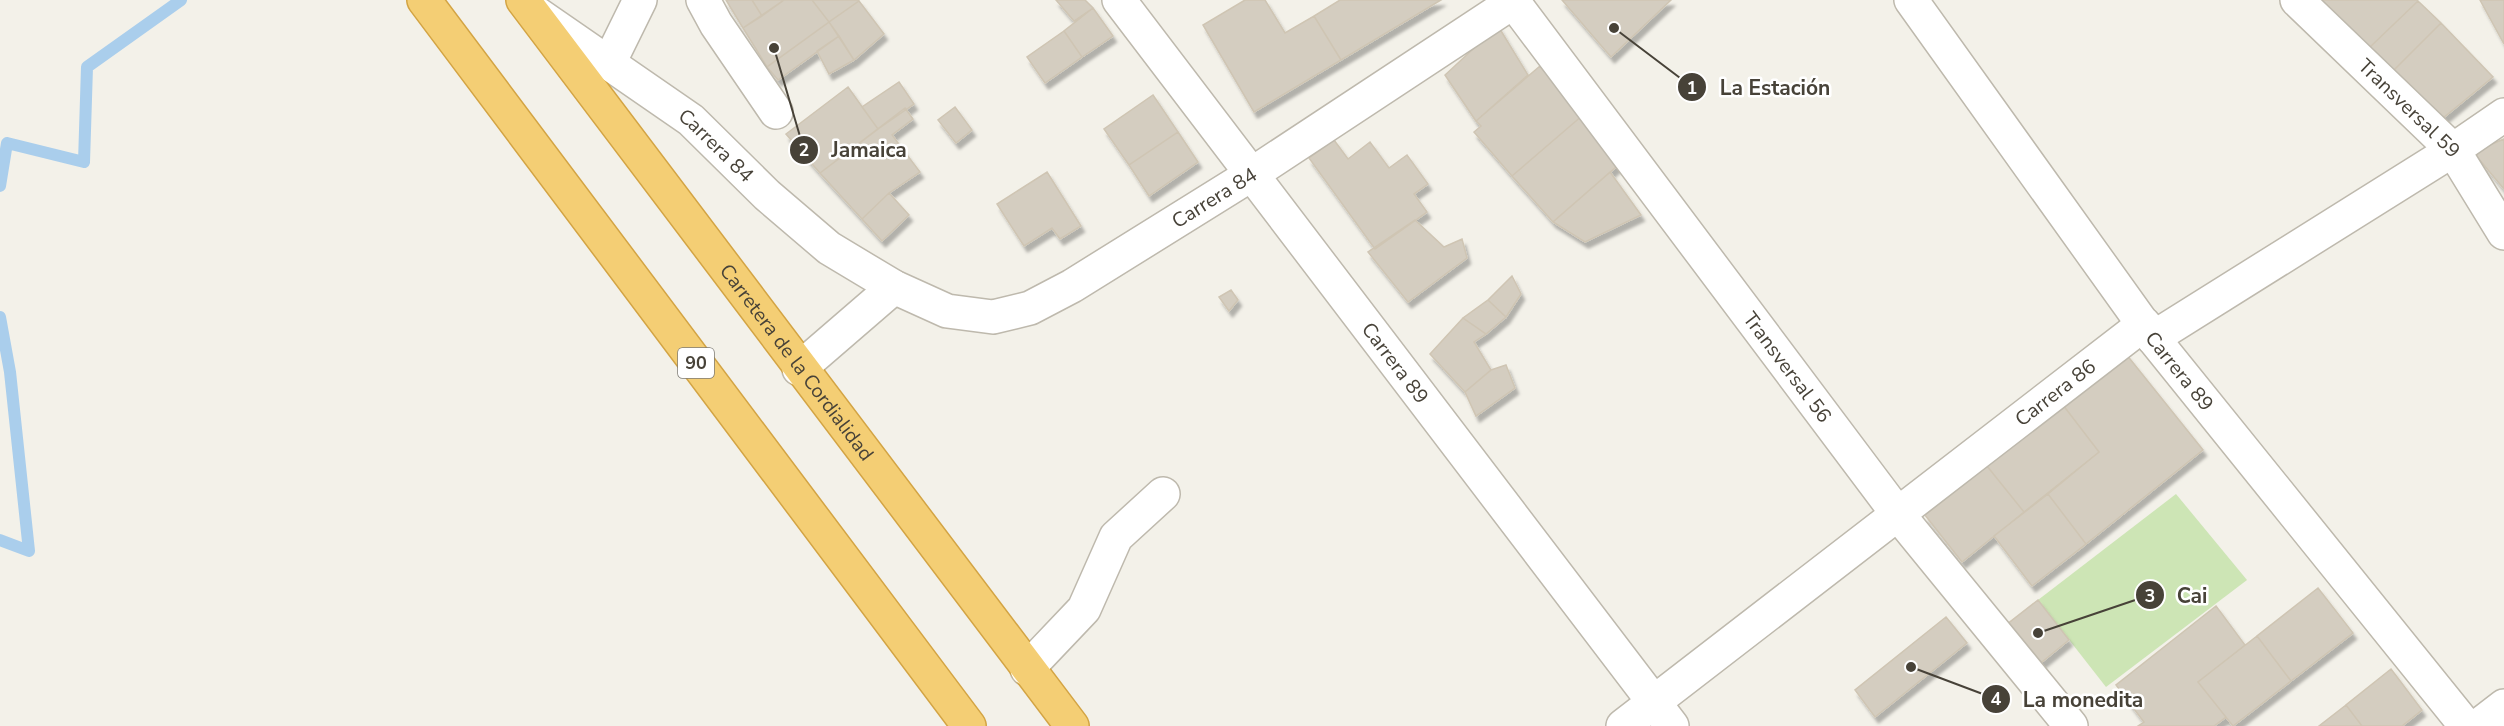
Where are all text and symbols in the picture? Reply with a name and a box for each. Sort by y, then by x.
street label: Transversal 59 [2352,53,2466,164]
callout: La Estación [1677,68,1842,107]
text: La Estación [1720,74,1830,102]
text: 1 [1687,76,1697,100]
street label: Carrera 84 [673,102,759,189]
callout: Jamaica [789,130,919,169]
text: Jamaica [830,136,907,164]
text: 2 [799,138,809,162]
street label: Carrera 84 [1167,161,1262,235]
street label: Carretera de la Cordialidad [713,258,880,466]
street label: Transversal 56 [1737,306,1838,428]
street label: Carrera 89 [1355,317,1435,409]
street label: Carrera 89 [2139,326,2220,417]
road number: 90 [678,348,714,378]
street label: Carrera 86 [2010,353,2102,433]
callout: Cai [2135,576,2220,615]
text: Cai [2177,582,2207,610]
text: 3 [2145,584,2155,608]
callout: La monedita [1981,680,2155,719]
text: La monedita [2023,686,2143,714]
text: 4 [1991,687,2002,711]

